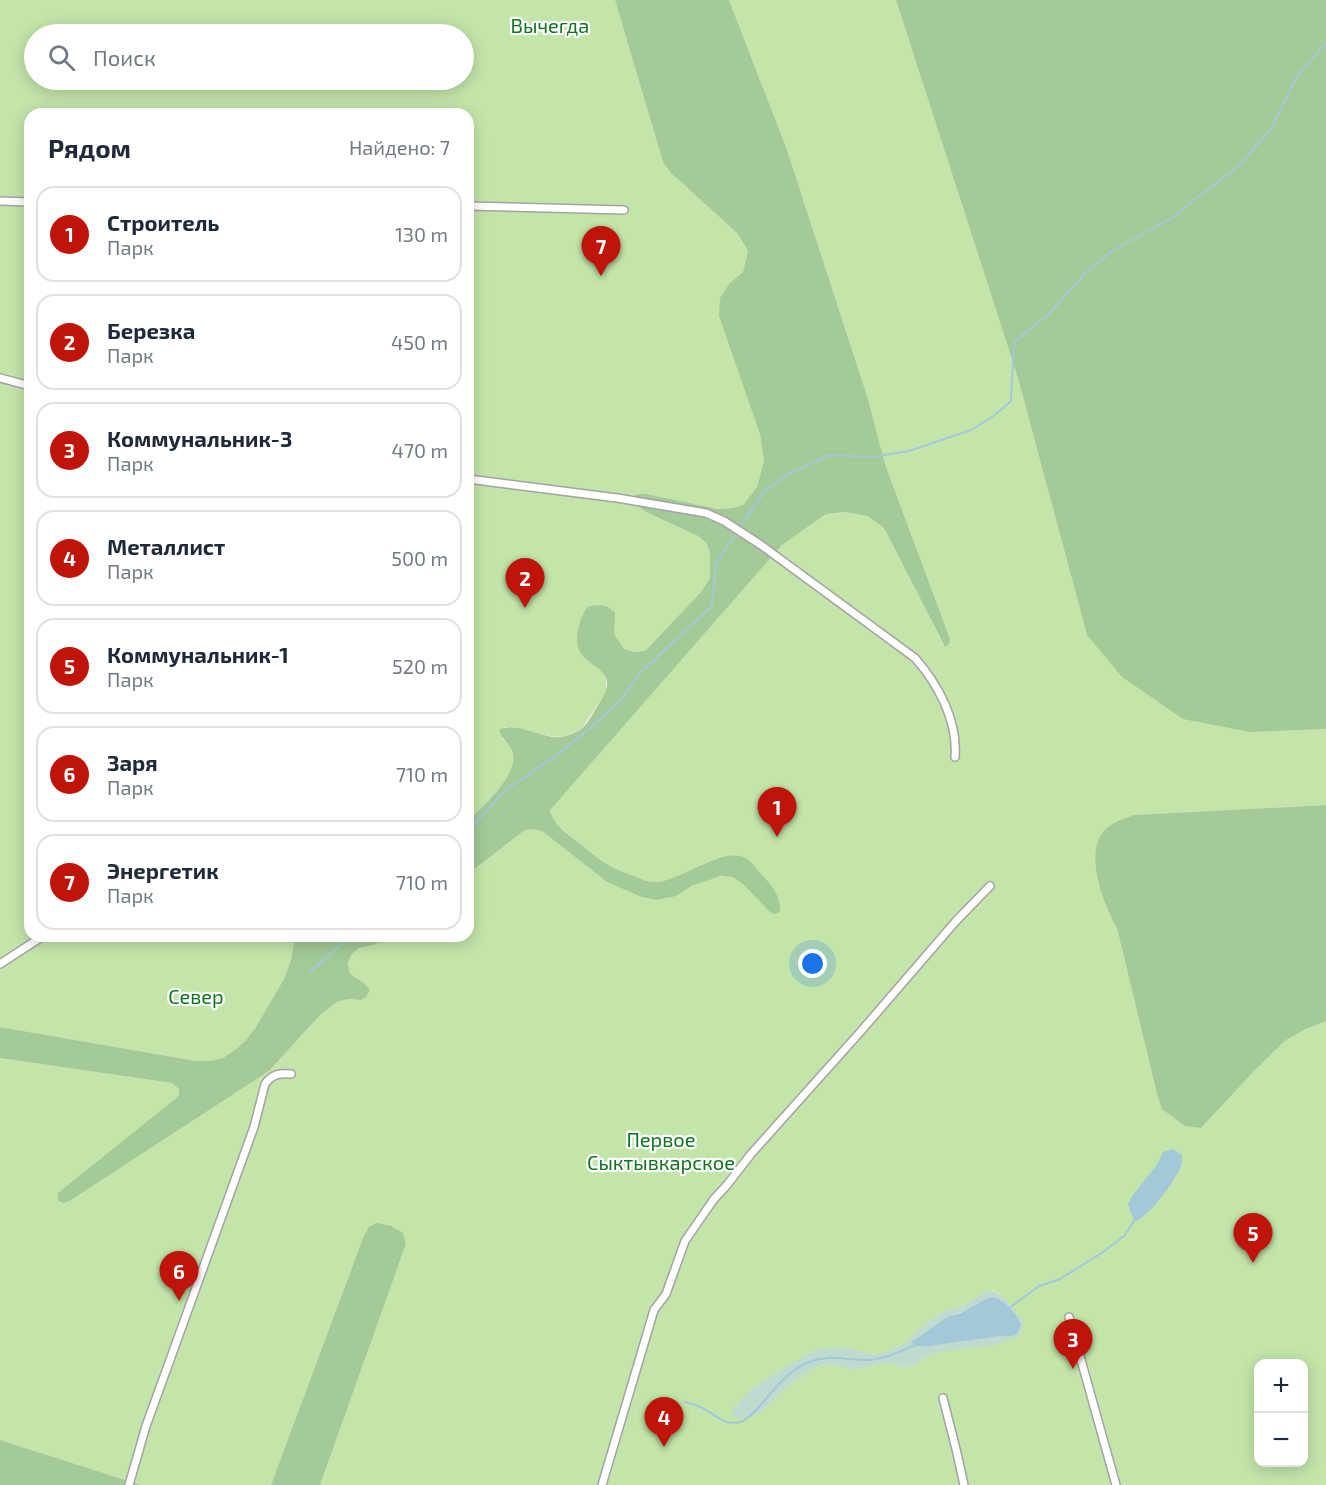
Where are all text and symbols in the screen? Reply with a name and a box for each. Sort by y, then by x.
park label: Вычегда [511,13,589,37]
search box [24,24,474,90]
icon: search [45,41,78,74]
text: Поиск [93,44,156,70]
text: Рядом [48,132,131,163]
text: Найдено: 7 [349,135,450,159]
text: Строитель [107,209,219,235]
text: 1 [65,222,74,246]
text: 130 m [395,222,448,246]
pin: 7 [582,226,620,276]
text: Парк [107,235,154,259]
text: Березка [107,317,195,343]
text: 2 [64,330,75,354]
text: 450 m [391,330,448,354]
text: Парк [107,343,154,367]
text: Коммунальник-3 [107,425,292,451]
text: 3 [64,438,75,462]
text: 470 m [391,438,448,462]
text: Парк [107,451,154,475]
text: Металлист [107,533,225,559]
text: 4 [63,546,76,570]
text: 500 m [391,546,448,570]
pin: 2 [506,558,544,608]
text: Парк [107,559,154,583]
text: Коммунальник-1 [107,641,289,667]
text: 5 [64,654,75,678]
text: 520 m [392,654,448,678]
text: Парк [107,667,154,691]
text: Заря [107,749,158,775]
text: 6 [64,762,75,786]
text: 710 m [396,762,448,786]
text: Парк [107,775,154,799]
pin: 1 [758,788,796,837]
text: Энергетик [107,857,219,883]
text: 7 [64,870,75,894]
text: 710 m [396,870,448,894]
text: Парк [107,883,154,907]
your location [798,949,827,978]
park label: Север [168,984,224,1008]
park label: Первое Сыктывкарское [587,1127,735,1174]
pin: 5 [1234,1214,1272,1263]
pin: 6 [160,1252,198,1301]
pin: 3 [1054,1320,1092,1369]
map controls [1254,1359,1308,1467]
button: + [1254,1359,1308,1413]
pin: 4 [644,1398,684,1447]
button: − [1254,1413,1308,1467]

